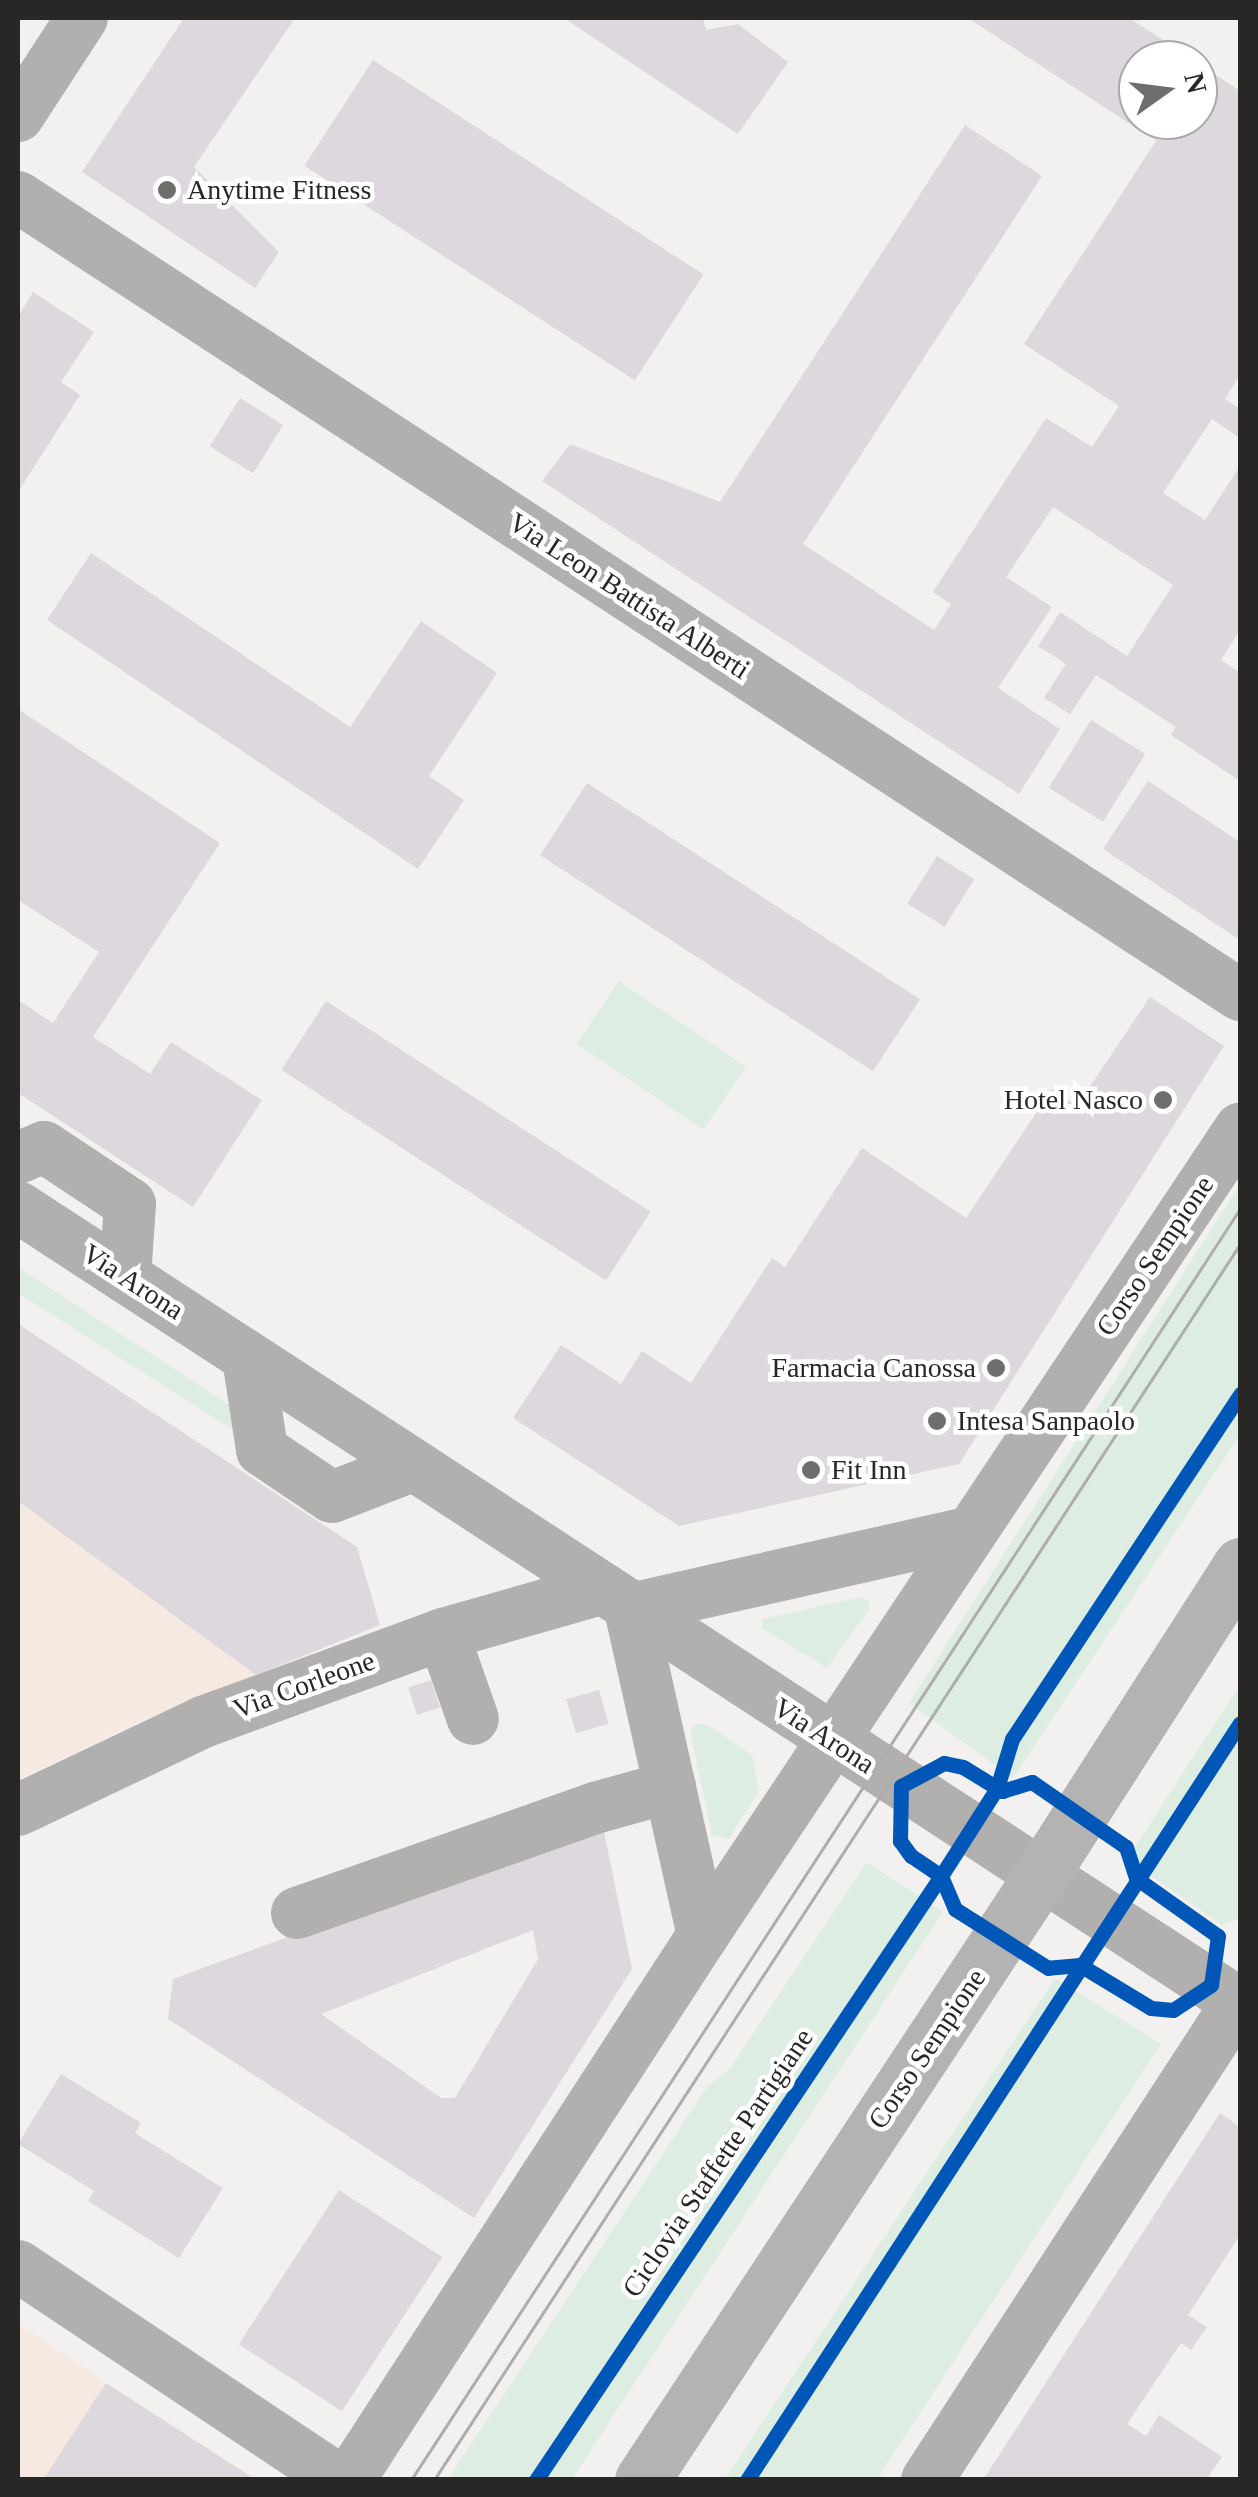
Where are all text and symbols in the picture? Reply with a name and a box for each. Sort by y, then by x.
north arrow [1118,40,1218,140]
text: N [1178,70,1213,97]
place label: Anytime Fitness [187,173,371,207]
marker: Anytime Fitness [156,179,178,201]
street label: Via Leon Battista Alberti [502,505,756,687]
place label: Hotel Nasco [1004,1083,1143,1117]
marker: Hotel Nasco [1152,1089,1174,1111]
street label: Corso Sempione [1089,1170,1221,1342]
street label: Via Arona [75,1236,191,1328]
place label: Farmacia Canossa [772,1351,976,1385]
marker: Farmacia Canossa [985,1357,1007,1379]
place label: Intesa Sanpaolo [957,1404,1135,1438]
marker: Intesa Sanpaolo [926,1410,948,1432]
place label: Fit Inn [831,1453,906,1487]
marker: Fit Inn [800,1459,822,1481]
street label: Via Corleone [229,1644,379,1726]
street label: Via Arona [766,1690,882,1782]
street label: Corso Sempione [861,1963,993,2135]
street label: Ciclovia Staffette Partigiane [616,2022,820,2304]

